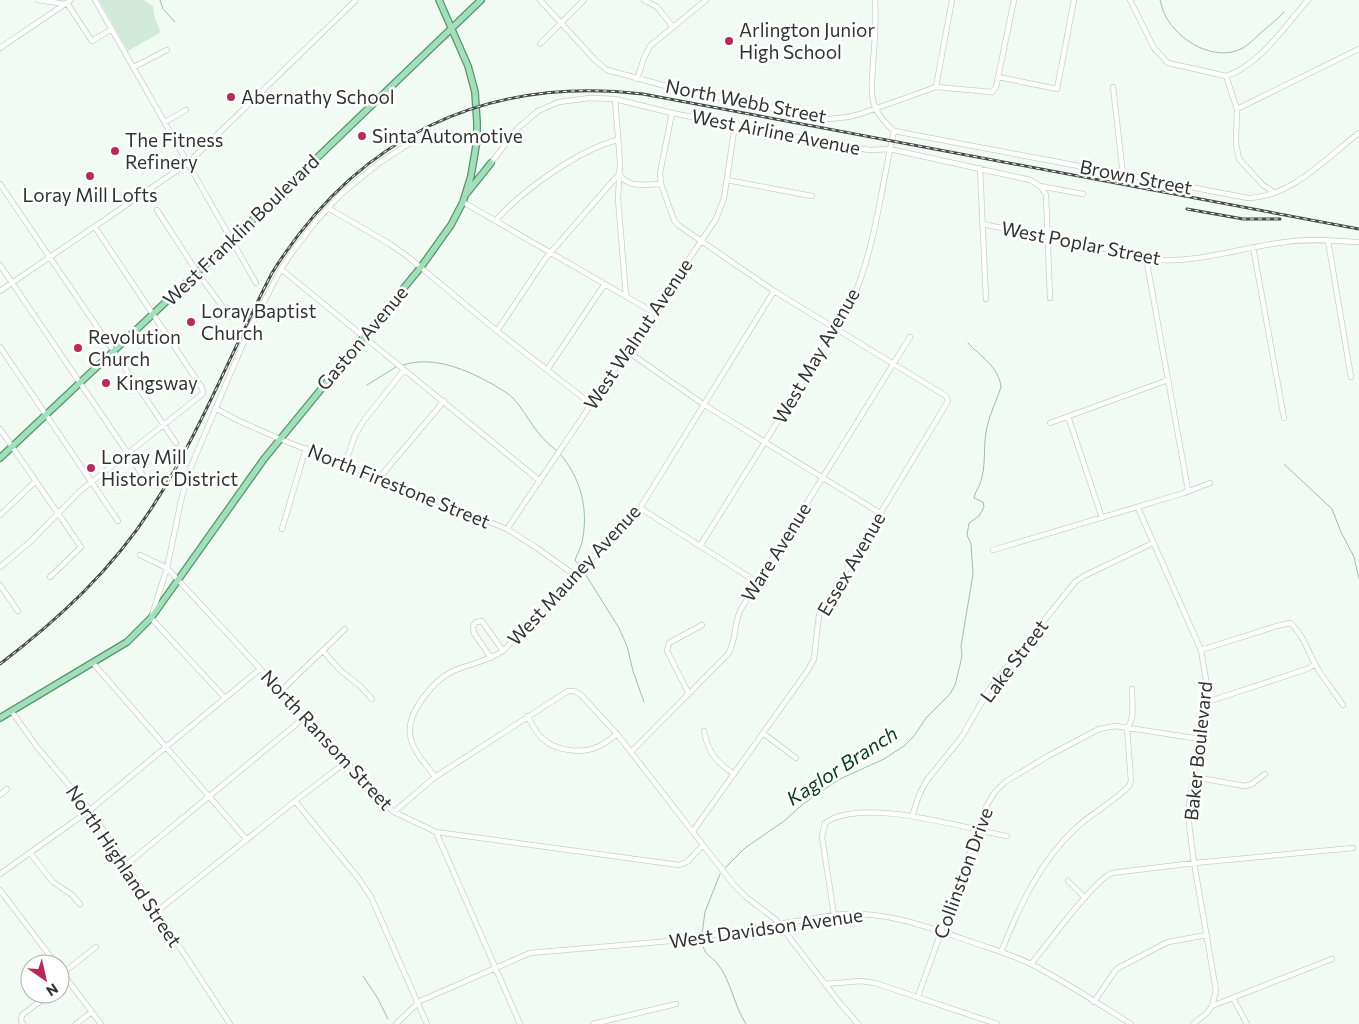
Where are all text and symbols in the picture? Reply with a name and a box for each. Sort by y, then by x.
place label: Arlington Junior High School [739,18,875,63]
marker: Arlington Junior High School [723,35,735,47]
street label: North Webb Street [664,74,829,127]
place label: Abernathy School [241,85,395,108]
marker: Abernathy School [225,91,237,103]
street label: West Airline Avenue [690,104,862,159]
place label: Sinta Automotive [372,124,523,147]
place label: The Fitness Refinery [125,128,223,173]
marker: Sinta Automotive [356,130,368,142]
marker: The Fitness Refinery [109,145,121,157]
street label: West Franklin Boulevard [158,149,323,310]
street label: Brown Street [1078,154,1194,199]
marker: Loray Mill Lofts [84,170,96,182]
place label: Loray Mill Lofts [22,183,158,206]
street label: West Poplar Street [999,216,1163,269]
street label: West Walnut Avenue [578,254,697,414]
street label: Gaston Avenue [311,281,412,395]
street label: West May Avenue [767,284,864,428]
place label: Loray Baptist Church [201,299,316,344]
marker: Loray Baptist Church [185,316,197,328]
place label: Revolution Church [88,325,181,370]
marker: Revolution Church [72,342,84,354]
place label: Kingsway [116,371,198,394]
marker: Kingsway [100,377,112,389]
street label: North Firestone Street [305,438,494,533]
place label: Loray Mill Historic District [101,445,238,490]
marker: Loray Mill Historic District [85,462,97,474]
street label: Ware Avenue [736,498,815,606]
street label: West Mauney Avenue [502,499,645,650]
street label: Essex Avenue [812,508,889,620]
street label: Lake Street [975,614,1052,707]
street label: North Ransom Street [257,665,398,815]
street label: Baker Boulevard [1179,680,1216,822]
water label: Kaglor Branch [781,720,901,810]
street label: North Highland Street [62,781,187,951]
street label: Collinston Drive [928,804,997,942]
street label: West Davidson Avenue [668,903,864,952]
north arrow [20,954,70,1004]
text: N [43,980,62,1000]

